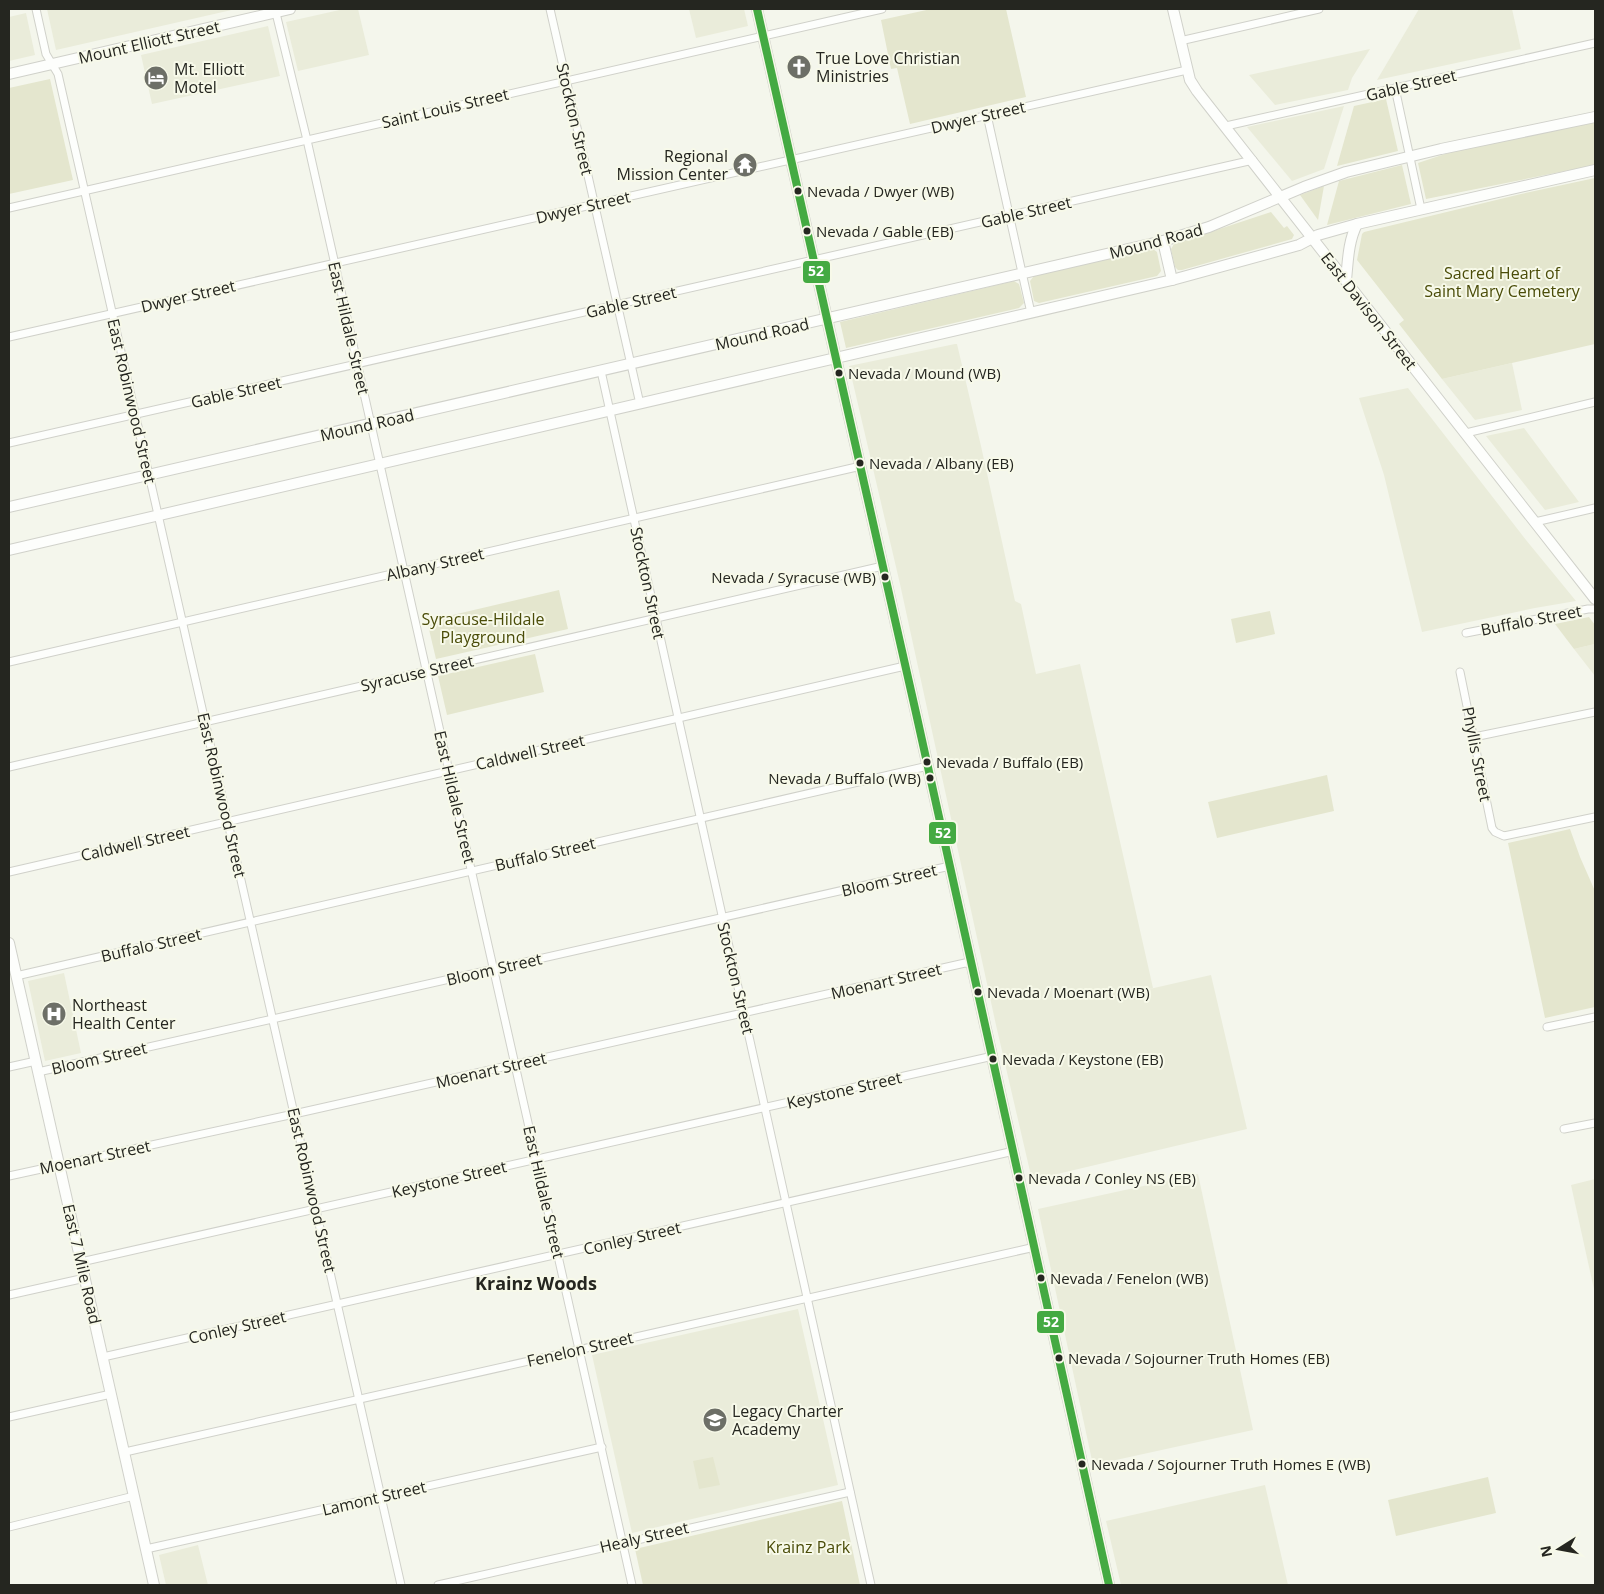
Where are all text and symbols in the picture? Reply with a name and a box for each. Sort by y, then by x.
street label: Mount Elliott Street [76,15,222,69]
place label: True Love Christian Ministries [816,47,960,87]
church icon: True Love Christian Ministries [786,54,812,80]
place label: Mt. Elliott Motel [174,58,245,98]
street label: Stockton Street [551,61,599,177]
street label: Gable Street [1364,64,1459,106]
hotel icon: Mt. Elliott Motel [143,65,169,91]
street label: Saint Louis Street [379,83,511,133]
street label: Dwyer Street [929,95,1028,139]
place label: Regional Mission Center [617,145,728,185]
temple icon: Regional Mission Center [732,152,758,178]
place label: Nevada / Dwyer (WB) [807,181,954,201]
street label: Dwyer Street [534,185,633,229]
marker: Nevada / Dwyer (WB) [793,186,803,196]
street label: Gable Street [979,191,1074,233]
street label: Mound Road [1107,218,1205,264]
place label: Nevada / Gable (EB) [816,221,954,241]
marker: Nevada / Gable (EB) [802,226,812,236]
street label: East Davison Street [1316,248,1422,375]
street label: East Hildale Street [323,259,375,397]
line badge: 52 [802,260,831,284]
text: 52 [808,261,824,280]
park label: Sacred Heart of Saint Mary Cemetery [1424,262,1581,302]
street label: Dwyer Street [139,274,238,318]
street label: Gable Street [584,281,679,323]
street label: Mound Road [713,313,811,355]
street label: East Robinwood Street [102,316,162,486]
place label: Nevada / Mound (WB) [848,363,1001,383]
marker: Nevada / Mound (WB) [834,368,844,378]
street label: Gable Street [189,371,284,413]
street label: Mound Road [318,404,416,446]
place label: Nevada / Albany (EB) [869,453,1014,473]
marker: Nevada / Albany (EB) [855,458,865,468]
street label: Stockton Street [625,525,671,641]
street label: Albany Street [384,542,486,586]
place label: Nevada / Syracuse (WB) [711,567,876,587]
marker: Nevada / Syracuse (WB) [880,572,890,582]
street label: Buffalo Street [1479,599,1584,641]
park label: Syracuse-Hildale Playground [421,608,545,648]
street label: Syracuse Street [358,649,476,697]
street label: Phyllis Street [1457,705,1497,804]
street label: East Robinwood Street [192,710,252,880]
street label: East Hildale Street [429,728,481,866]
street label: Caldwell Street [473,729,587,775]
place label: Nevada / Buffalo (EB) [936,752,1083,772]
marker: Nevada / Buffalo (EB) [922,757,932,767]
place label: Nevada / Buffalo (WB) [768,768,921,788]
marker: Nevada / Buffalo (WB) [925,773,935,783]
street label: Caldwell Street [78,820,192,866]
line badge: 52 [928,821,957,845]
text: 52 [935,823,951,842]
street label: Buffalo Street [493,832,598,876]
street label: Bloom Street [839,858,939,902]
street label: Stockton Street [712,920,760,1036]
street label: Buffalo Street [99,923,204,967]
street label: Bloom Street [444,947,544,991]
street label: Moenart Street [829,958,944,1004]
place label: Nevada / Moenart (WB) [987,982,1150,1002]
marker: Nevada / Moenart (WB) [973,987,983,997]
place label: Northeast Health Center [72,994,176,1034]
hospital icon: Northeast Health Center [41,1001,67,1027]
street label: Bloom Street [49,1036,149,1080]
street label: Moenart Street [434,1047,549,1093]
place label: Nevada / Keystone (EB) [1002,1049,1163,1069]
marker: Nevada / Keystone (EB) [988,1054,998,1064]
street label: Keystone Street [784,1066,904,1114]
street label: East Robinwood Street [282,1105,342,1275]
street label: East Hildale Street [518,1123,570,1261]
street label: Moenart Street [38,1134,153,1179]
street label: Keystone Street [389,1155,509,1203]
place label: Nevada / Conley NS (EB) [1028,1168,1196,1188]
marker: Nevada / Conley NS (EB) [1014,1173,1024,1183]
street label: East 7 Mile Road [58,1202,106,1326]
street label: Conley Street [581,1216,683,1260]
place label: Nevada / Fenelon (WB) [1050,1268,1208,1288]
district label: Krainz Woods [475,1271,597,1295]
marker: Nevada / Fenelon (WB) [1036,1273,1046,1283]
street label: Conley Street [186,1305,288,1349]
line badge: 52 [1036,1310,1065,1334]
text: 52 [1043,1312,1059,1331]
street label: Fenelon Street [525,1326,636,1372]
place label: Nevada / Sojourner Truth Homes (EB) [1068,1348,1330,1368]
marker: Nevada / Sojourner Truth Homes (EB) [1054,1353,1064,1363]
place label: Legacy Charter Academy [732,1400,844,1440]
school or university icon: Legacy Charter Academy [702,1407,728,1433]
place label: Nevada / Sojourner Truth Homes E (WB) [1091,1454,1370,1474]
marker: Nevada / Sojourner Truth Homes E (WB) [1077,1459,1087,1469]
street label: Lamont Street [320,1475,428,1521]
street label: Healy Street [597,1516,691,1558]
north arrow [1534,1524,1584,1574]
park label: Krainz Park [766,1536,851,1558]
text: N [1535,1544,1556,1559]

